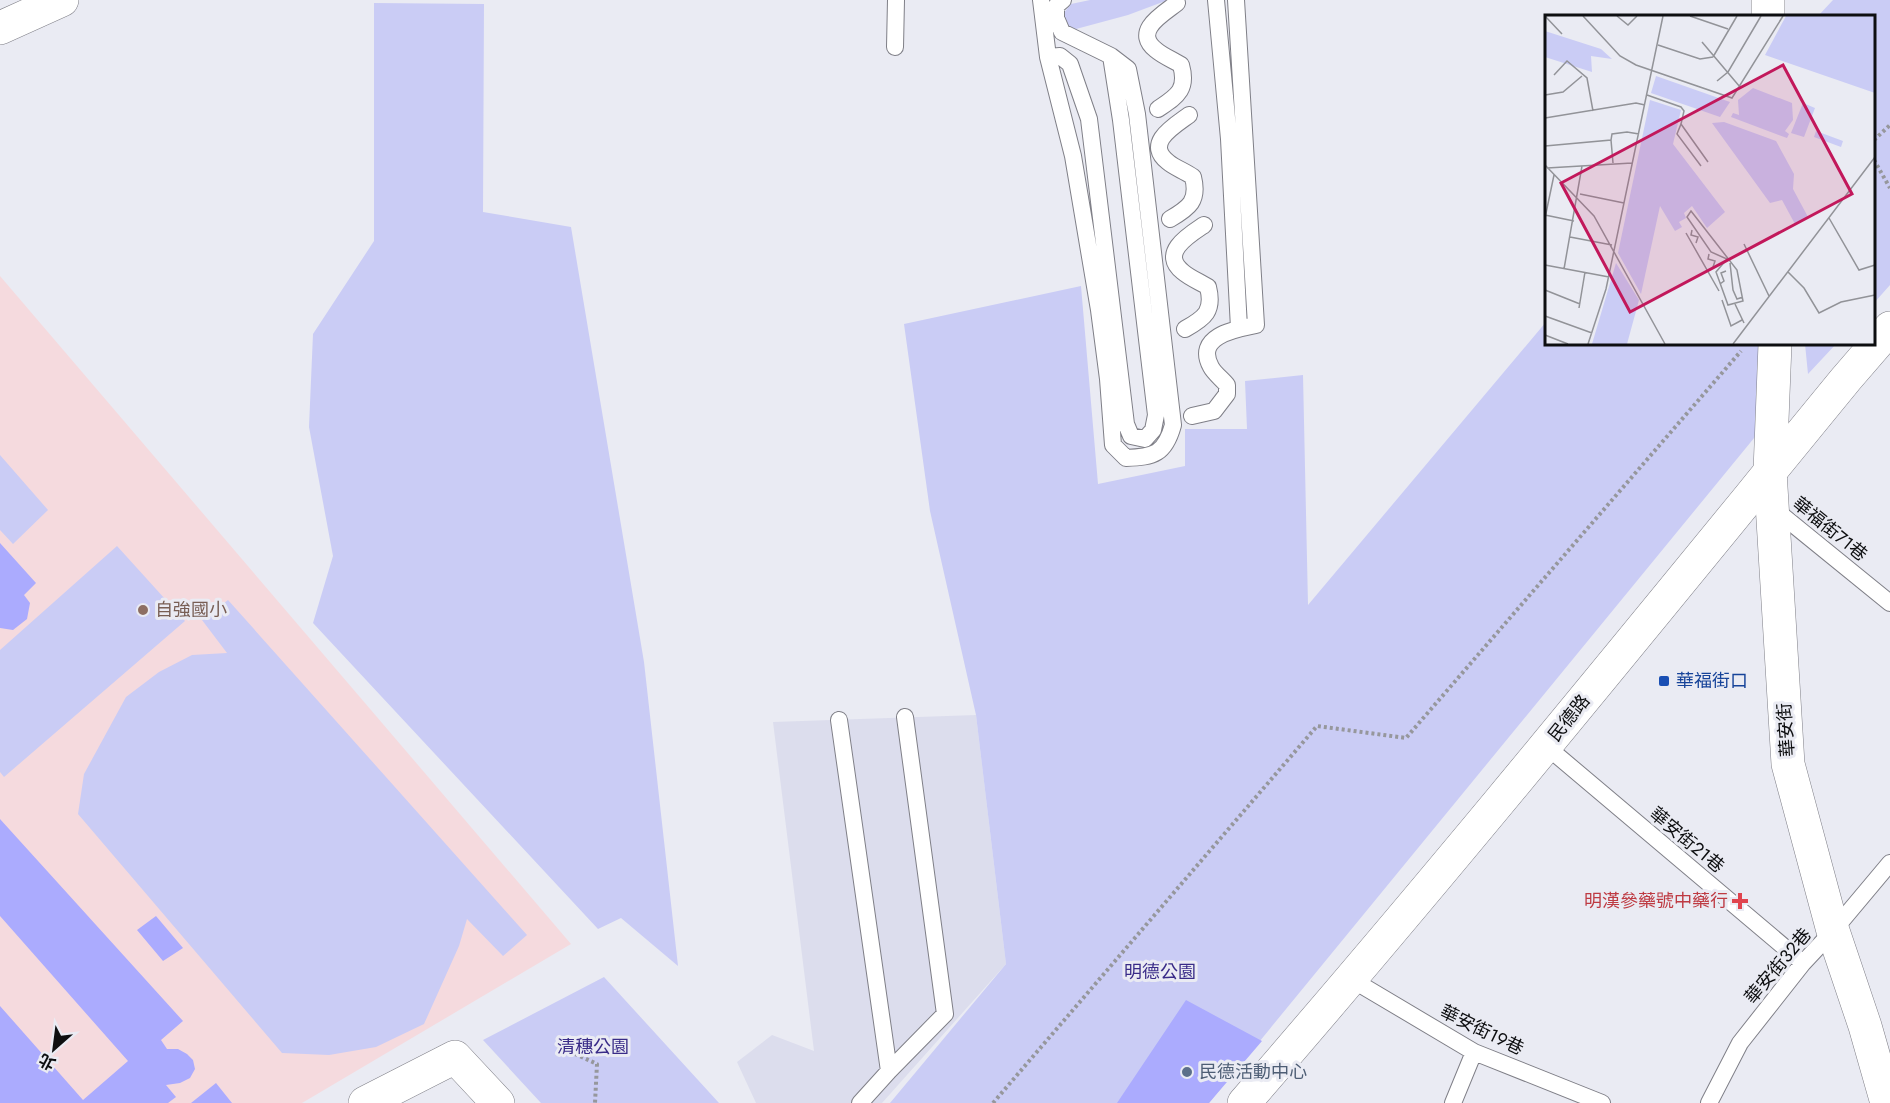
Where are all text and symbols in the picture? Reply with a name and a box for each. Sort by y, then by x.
inset map [1545,15,1875,345]
street label: 華福街71巷 [1787,491,1873,567]
place label: 自強國小 [155,597,227,623]
marker: 自強國小 [136,603,150,617]
place label: 華福街口 [1676,668,1748,694]
marker: 華福街口 [1657,674,1671,688]
street label: 民德路 [1542,689,1596,747]
street label: 華安街 [1771,702,1801,758]
street label: 華安街21巷 [1644,801,1730,879]
place label: 明漢參藥號中藥行 [1584,888,1728,914]
marker: 明漢參藥號中藥行 [1733,894,1747,908]
street label: 華安街32巷 [1738,922,1818,1010]
park label: 明德公園 [1124,959,1196,985]
street label: 華安街19巷 [1436,998,1528,1062]
north arrow [24,1019,84,1079]
park label: 清穗公園 [557,1034,629,1060]
text: 北 [35,1048,60,1076]
place label: 民德活動中心 [1199,1059,1307,1085]
marker: 民德活動中心 [1180,1065,1194,1079]

